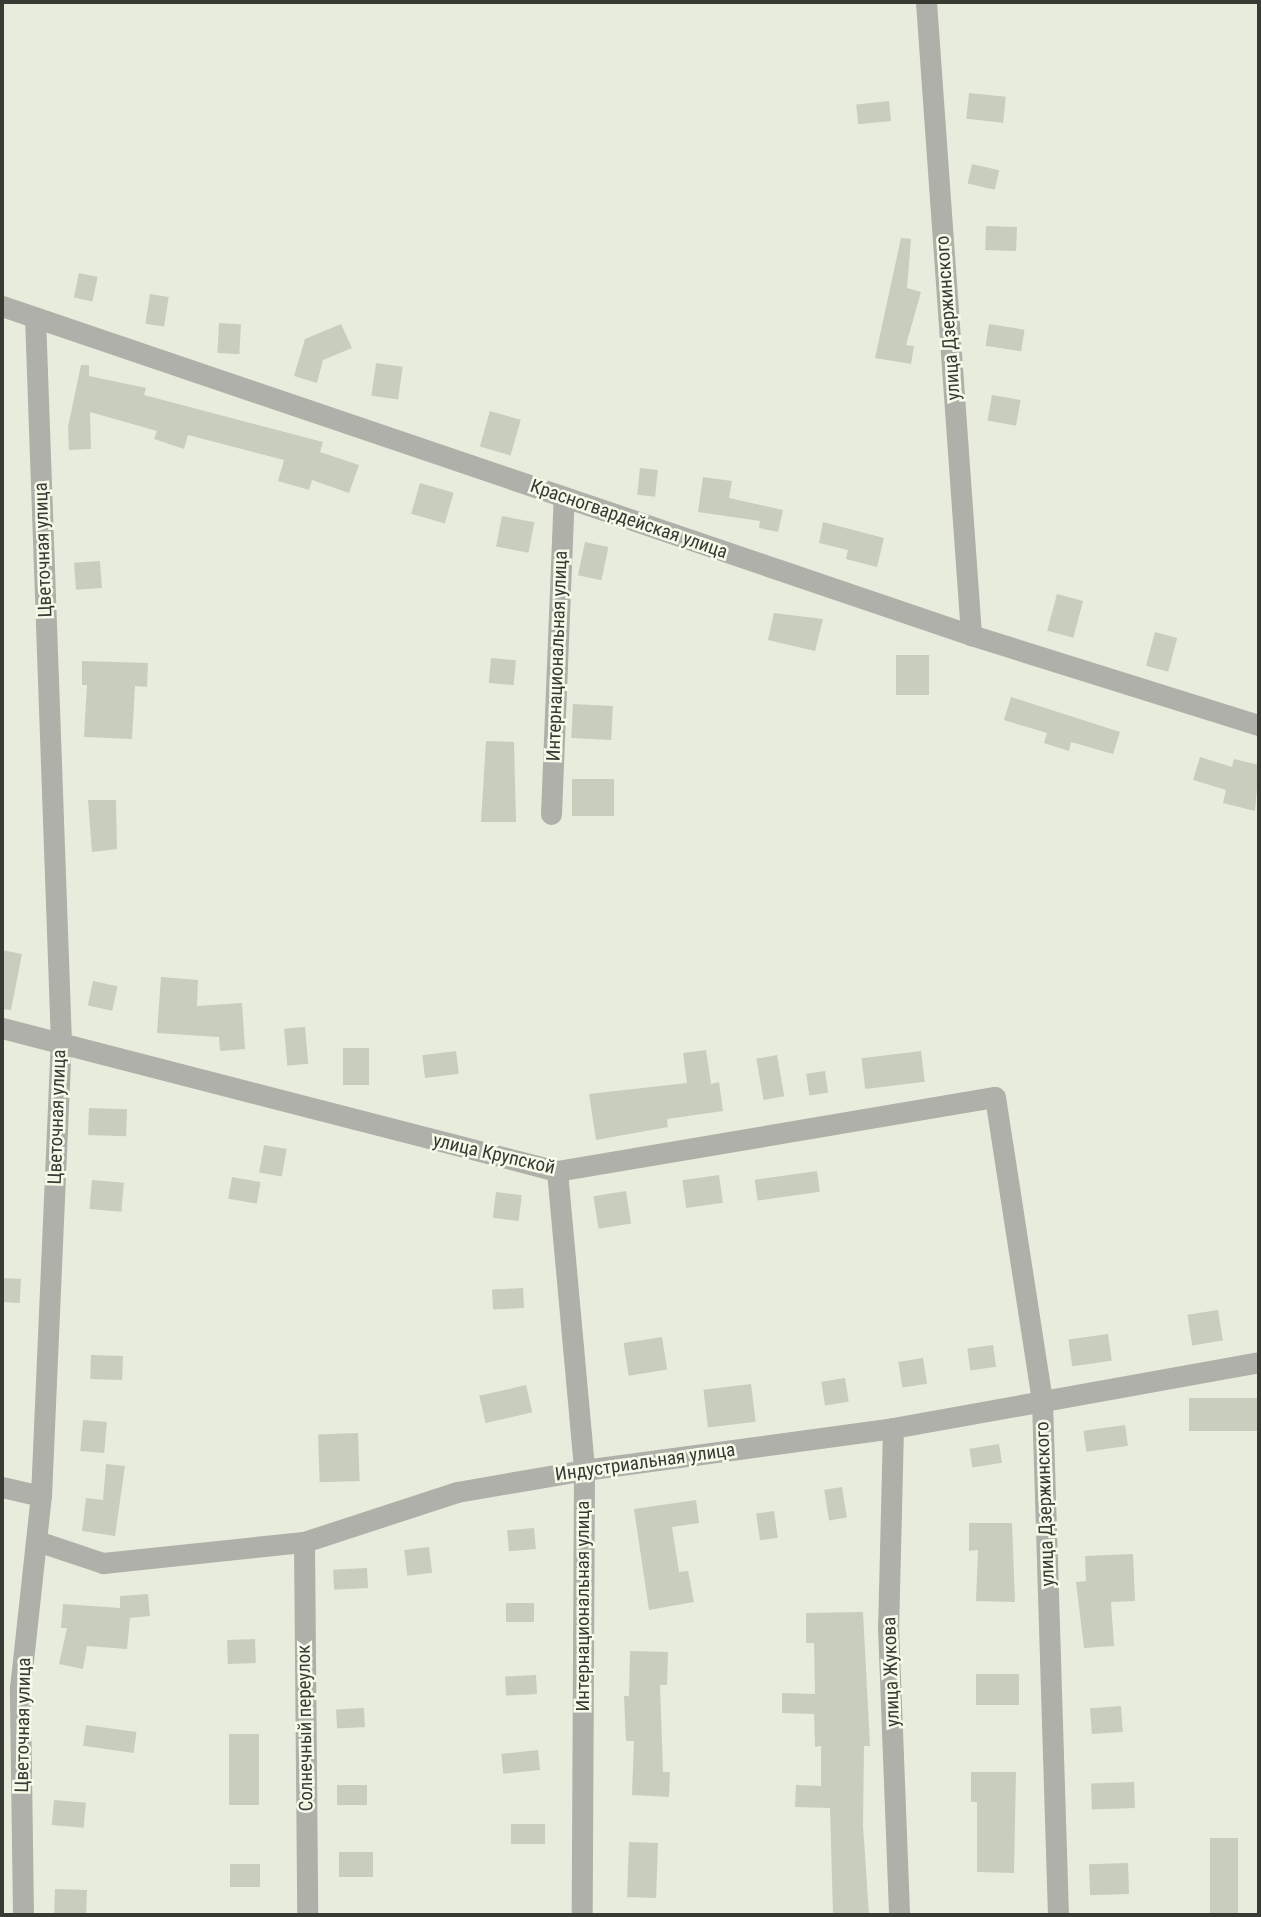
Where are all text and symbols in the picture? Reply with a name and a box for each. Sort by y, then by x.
street label: улица Дзержинского [931,235,965,401]
street label: Красногвардейская улица [527,475,731,563]
street label: Цветочная улица [29,482,57,618]
street label: Интернациональная улица [542,550,572,762]
street label: Цветочная улица [43,1049,71,1185]
street label: улица Крупской [431,1129,557,1179]
street label: улица Дзержинского [1031,1421,1059,1587]
street label: Индустриальная улица [554,1438,736,1486]
street label: Интернациональная улица [572,1501,594,1711]
street label: улица Жукова [878,1617,904,1727]
street label: Солнечный переулок [292,1644,318,1812]
street label: Цветочная улица [10,1657,36,1793]

